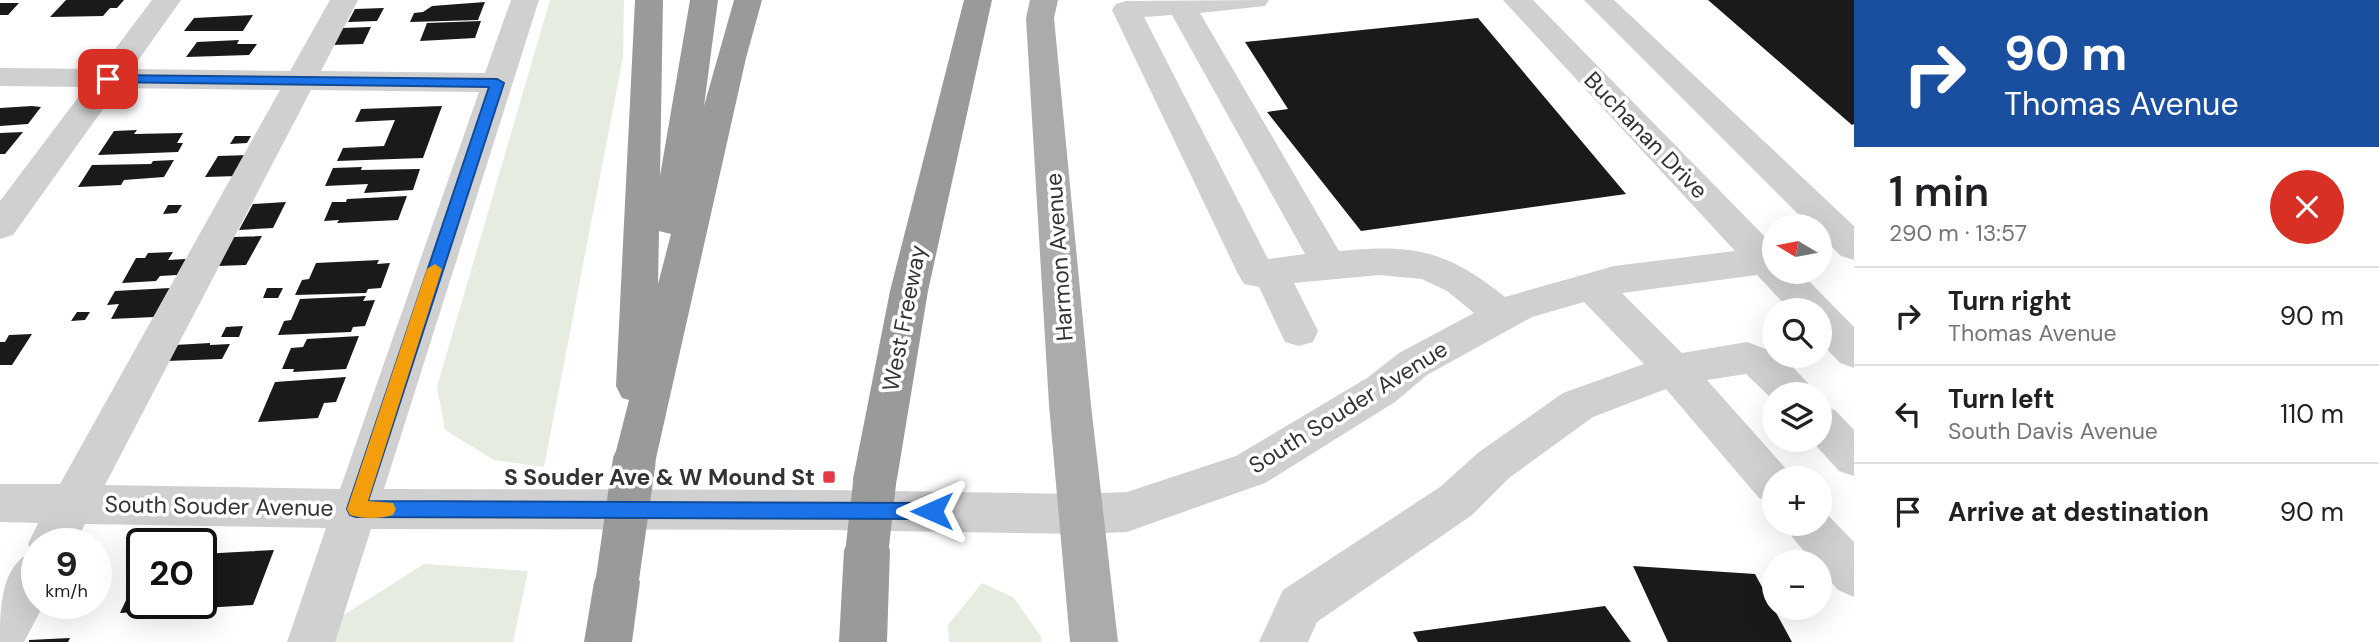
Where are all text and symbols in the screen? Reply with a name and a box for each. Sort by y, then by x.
text: 90 m [2004,21,2127,85]
icon: right [1889,28,1980,119]
pin [78,49,138,109]
icon: arrive [89,60,127,98]
street label: Buchanan Drive [1578,65,1714,205]
text: Thomas Avenue [2004,83,2239,125]
text: 1 min [1889,164,1989,219]
button: close [2270,170,2344,244]
street label: Harmon Avenue [1038,172,1080,342]
north arrow [1762,214,1832,284]
map controls [1762,214,1832,620]
text: 290 m · 13:57 [1889,218,2027,248]
street label: West Freeway [875,242,933,394]
text: Turn right [1948,284,2072,318]
icon: right [1889,297,1927,335]
button: search [1762,298,1832,368]
text: 90 m [2280,299,2344,333]
text: Thomas Avenue [1948,318,2117,348]
street label: South Souder Avenue [1243,334,1453,480]
button: layers [1762,382,1832,452]
text: Turn left [1948,382,2055,416]
icon: left [1889,395,1927,433]
text: 110 m [2280,397,2344,431]
text: South Davis Avenue [1948,416,2158,446]
place label: S Souder Ave & W Mound St [504,462,815,492]
button: + [1762,466,1832,536]
marker: S Souder Ave & W Mound St [821,469,837,485]
position arrow [895,474,969,548]
street label: South Souder Avenue [104,489,334,523]
icon: arrive [1889,493,1927,531]
text: Arrive at destination [1948,495,2209,529]
text: 90 m [2280,495,2344,529]
speed limit sign: 20 [126,528,217,619]
text: 9 [55,541,78,587]
button: − [1762,550,1832,620]
text: km/h [45,579,88,603]

